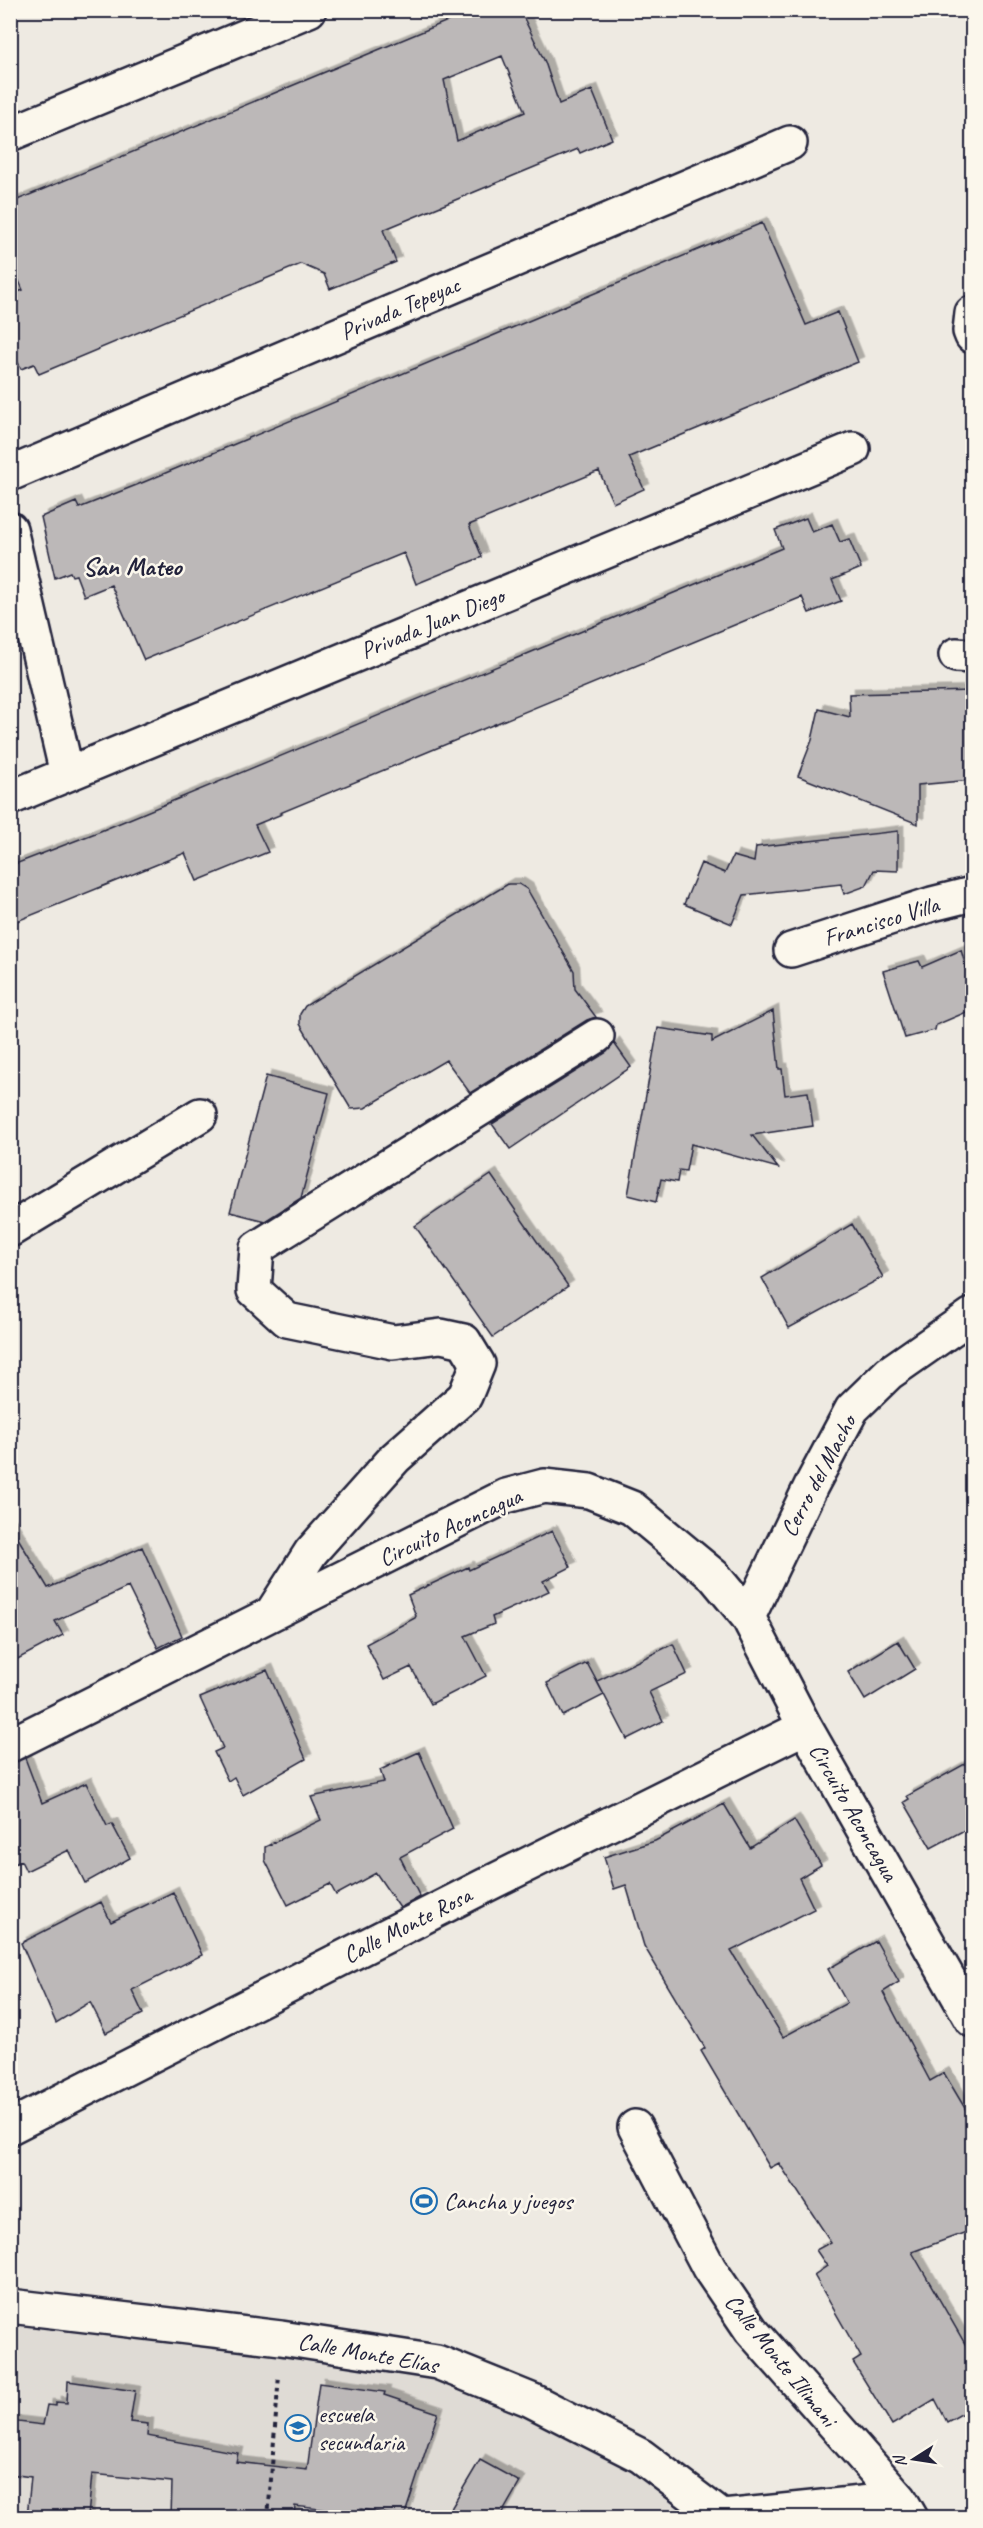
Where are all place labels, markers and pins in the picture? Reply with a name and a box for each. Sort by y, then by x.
sports icon: Cancha y juegos [409,2186,439,2216]
place label: Cancha y juegos [444,2186,575,2216]
place label: escuela secundaria [318,2399,405,2457]
school or university icon: escuela secundaria [283,2413,313,2443]

